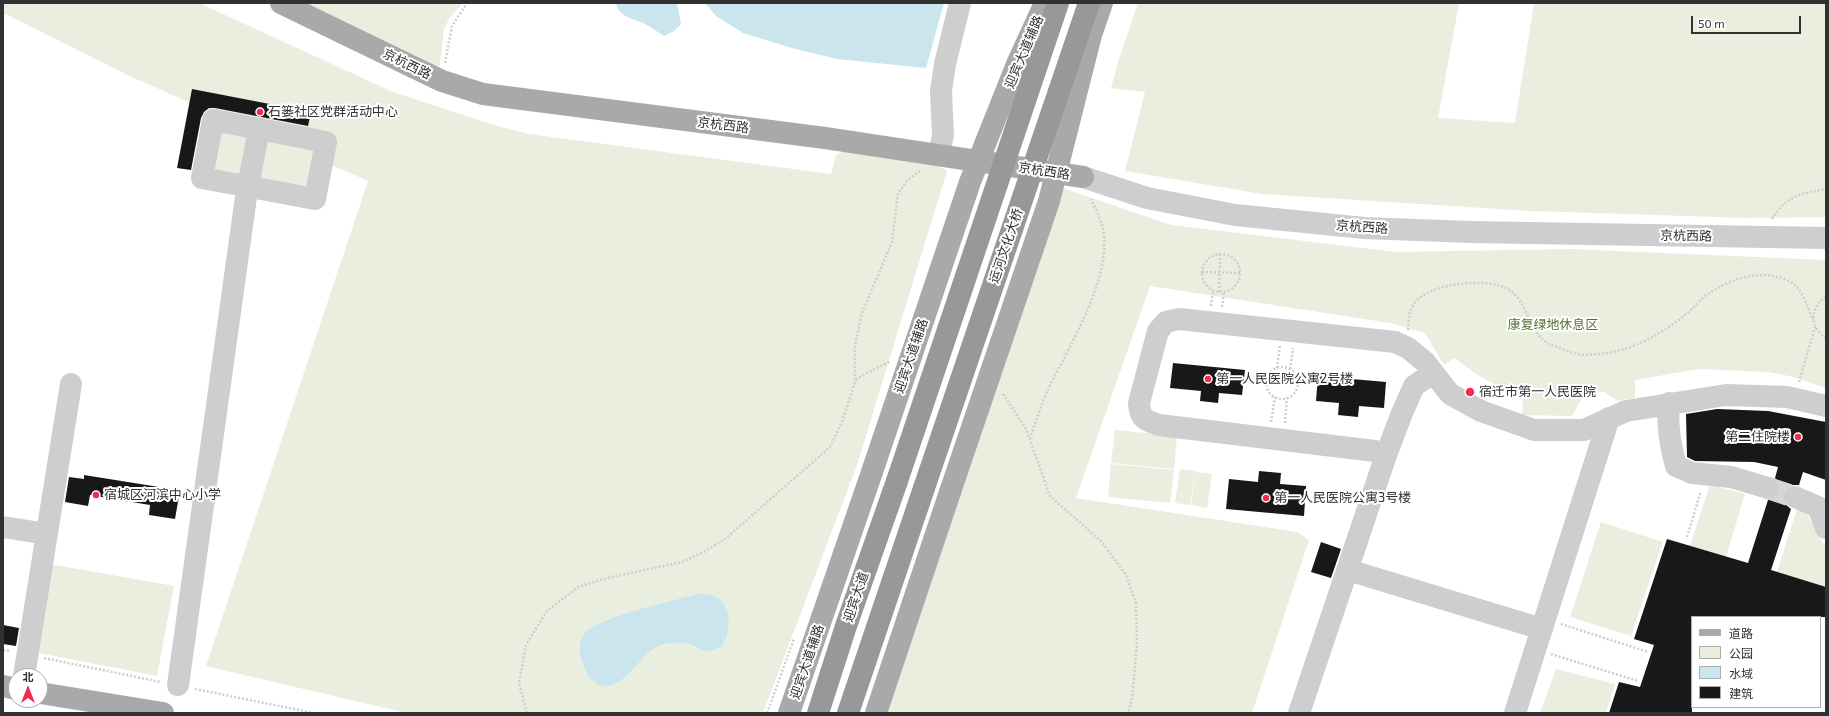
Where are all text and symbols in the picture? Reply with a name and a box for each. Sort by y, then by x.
scale bar [1693,8,1803,34]
street label: 迎宾大道辅路 [1002,13,1046,91]
text: 50 m [1698,16,1725,30]
street label: 京杭西路 [380,46,434,82]
place label: 石篓社区党群活动中心 [268,104,398,120]
marker: 石篓社区党群活动中心 [255,107,265,117]
street label: 京杭西路 [696,114,750,136]
street label: 京杭西路 [1017,159,1071,183]
street label: 运河文化大桥 [986,207,1026,285]
street label: 京杭西路 [1336,217,1388,237]
street label: 京杭西路 [1660,228,1712,244]
street label: 迎宾大道辅路 [891,317,931,395]
park label: 康复绿地休息区 [1508,317,1598,333]
place label: 第一人民医院公寓2号楼 [1216,371,1353,387]
marker: 第一人民医院公寓2号楼 [1203,374,1213,384]
place label: 宿迁市第一人民医院 [1479,384,1596,400]
marker: 宿迁市第一人民医院 [1464,386,1476,398]
place label: 第二住院楼 [1725,429,1790,445]
marker: 第二住院楼 [1793,432,1803,442]
place label: 宿城区河滨中心小学 [104,487,221,503]
marker: 宿城区河滨中心小学 [91,490,101,500]
place label: 第一人民医院公寓3号楼 [1274,490,1411,506]
marker: 第一人民医院公寓3号楼 [1261,493,1271,503]
street label: 迎宾大道 [840,570,872,624]
legend [1691,616,1821,708]
street label: 迎宾大道辅路 [787,623,827,701]
text: 道路 [1729,626,1753,640]
text: 公园 [1729,646,1753,660]
text: 水域 [1729,666,1753,680]
north arrow [8,668,48,708]
text: 北 [23,670,34,683]
text: 建筑 [1729,686,1753,700]

